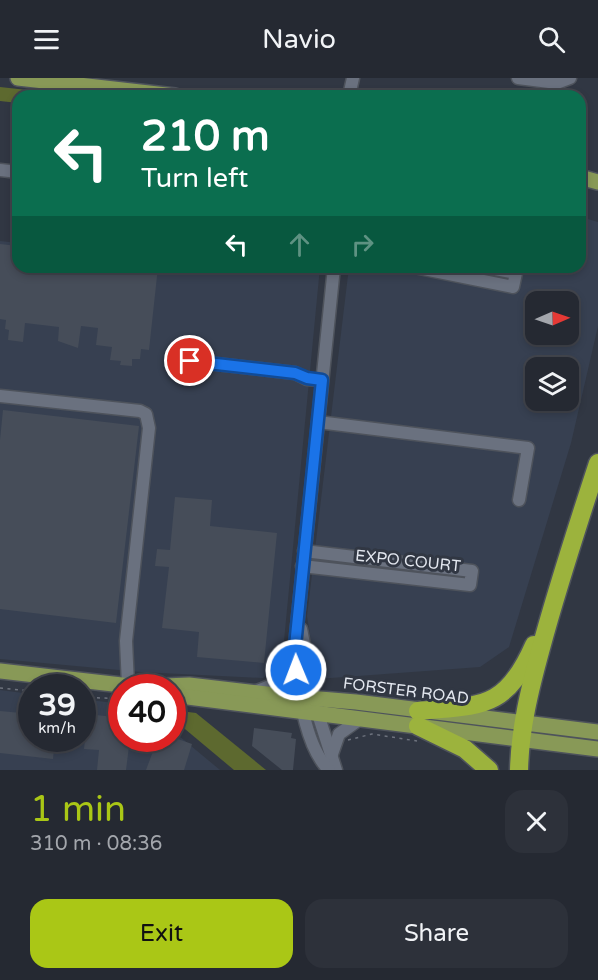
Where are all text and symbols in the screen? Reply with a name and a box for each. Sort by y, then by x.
icon: menu [30,23,63,56]
text: Navio [262,23,336,56]
icon: search [535,23,568,56]
text: 210 m [141,111,270,162]
icon: left [42,114,120,192]
text: Turn left [141,162,248,195]
icon: left [220,228,253,261]
icon: ahead [283,228,316,261]
icon: right [346,228,379,261]
north arrow [525,291,579,345]
map controls [525,291,579,411]
pin [164,335,215,386]
icon: arrive [173,344,206,377]
button: layers [525,357,579,411]
street label: EXPO COURT [354,546,462,577]
position arrow [264,638,328,702]
street label: FORSTER ROAD [342,673,470,709]
speed limit sign: 40 [108,674,186,752]
text: 39 [38,687,76,724]
text: km/h [38,719,76,737]
text: 1 min [30,788,126,831]
button: close [505,790,568,853]
text: 310 m · 08:36 [30,832,162,856]
button: Exit [30,899,293,968]
button: Share [305,899,568,968]

